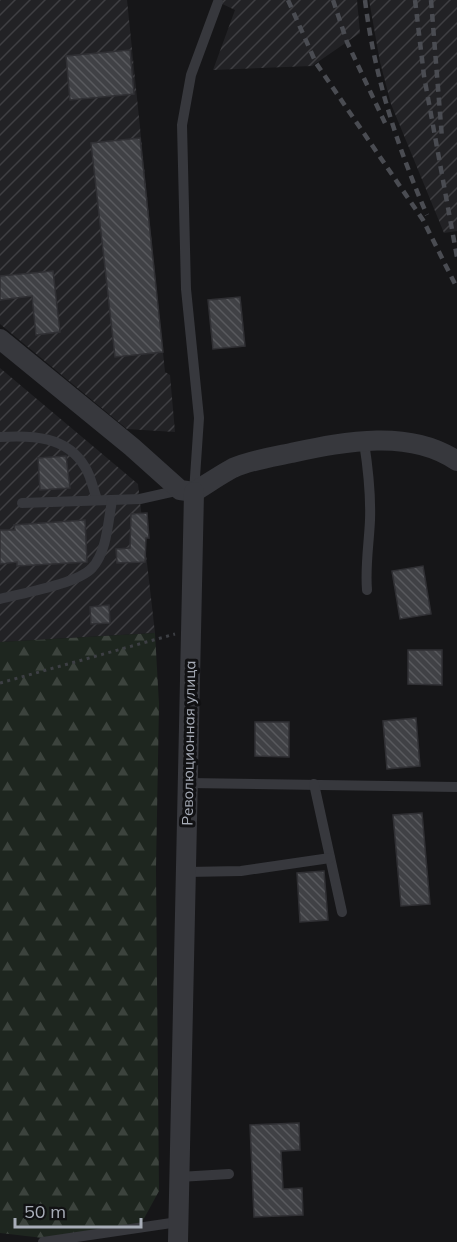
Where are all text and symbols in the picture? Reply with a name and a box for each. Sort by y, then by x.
street label: Революционная улица [178,660,199,826]
scale bar [15,1191,141,1229]
text: 50 m [24,1200,66,1223]

